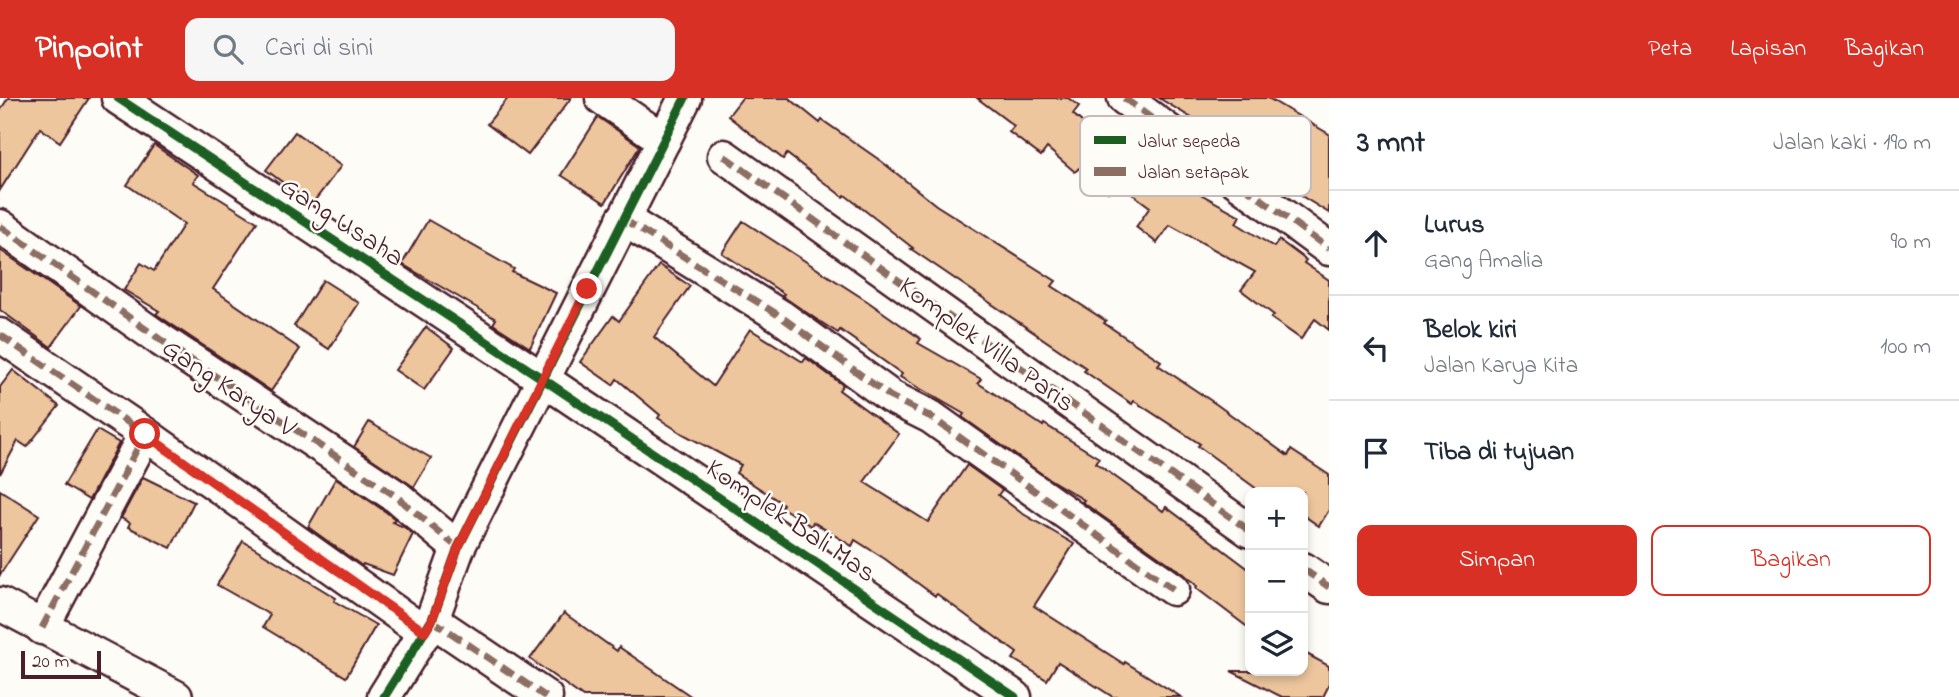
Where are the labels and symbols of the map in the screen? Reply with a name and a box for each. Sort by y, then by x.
legend [1080,116,1311,196]
text: Jalur sepeda [1138,129,1240,156]
text: Jalan setapak [1138,160,1250,187]
street label: Gang Usaha [271,167,412,279]
street label: Komplek Villa Paris [889,268,1083,424]
route end [571,273,602,304]
street label: Gang Karya V [153,329,304,450]
route start [129,418,160,449]
street label: Komplek Bali Mas [697,450,884,594]
scale bar [21,648,102,680]

